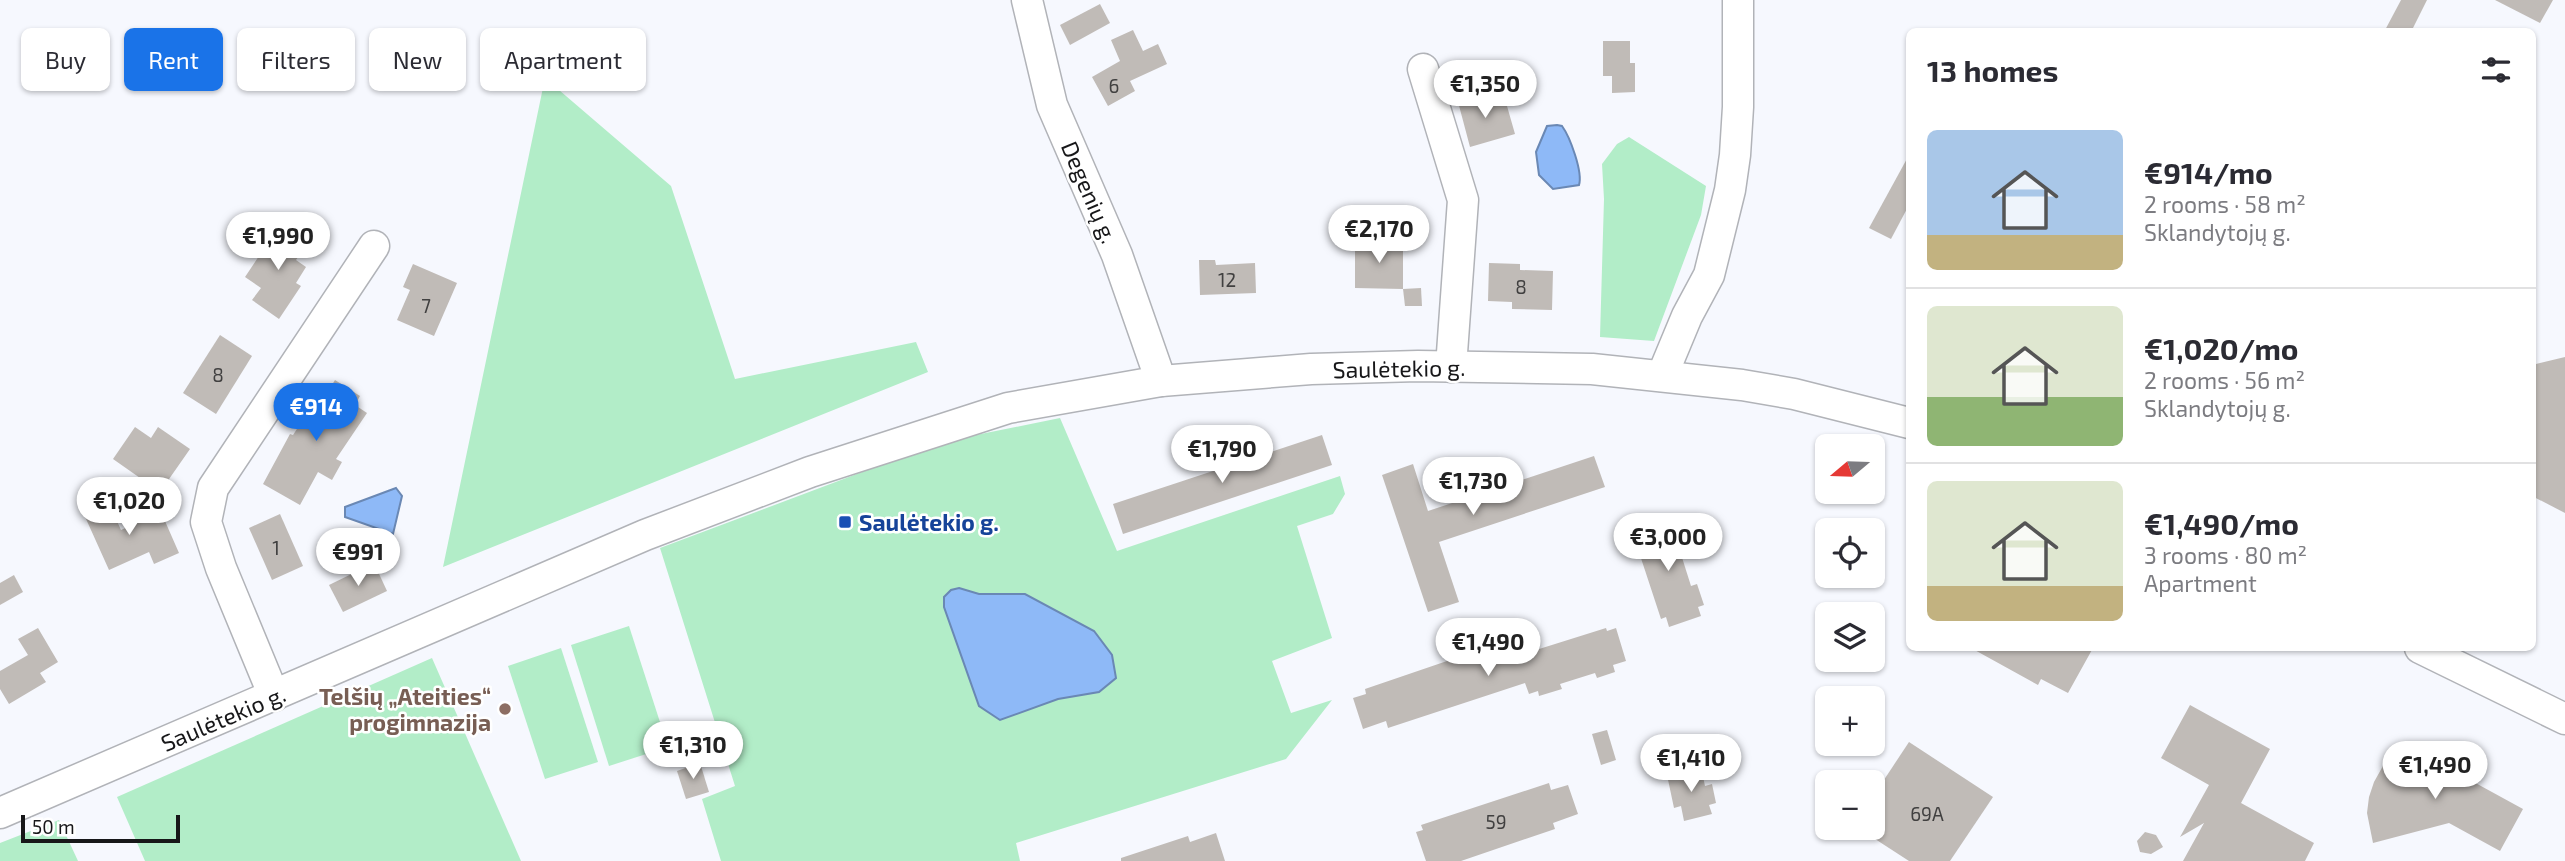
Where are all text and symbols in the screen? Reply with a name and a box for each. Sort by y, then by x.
chip: Buy [21,28,110,91]
chip: Rent [124,28,223,91]
chip: Filters [237,28,355,91]
chip: New [369,28,466,91]
chip: Apartment [480,28,646,91]
icon: filters [2477,51,2515,89]
text: 13 homes [1927,52,2058,88]
pin: €1,350 [1428,60,1542,120]
text: €1,350 [1450,69,1520,97]
house number: 6 [1109,74,1119,97]
street label: Degenių g. [1056,137,1124,247]
text: €914/mo [2144,154,2273,190]
icon: home [1983,158,2067,242]
text: 2 rooms · 58 m² [2144,190,2306,218]
pin: €2,170 [1322,205,1436,265]
pin: €1,990 [221,212,335,272]
text: €2,170 [1344,214,1414,242]
text: Sklandytojų g. [2144,218,2291,246]
text: €1,990 [242,221,314,249]
house number: 12 [1218,268,1236,291]
house number: 8 [1515,275,1527,298]
house number: 7 [421,294,431,317]
text: €1,020/mo [2144,330,2299,366]
icon: home [1983,334,2067,418]
street label: Saulėtekio g. [1332,353,1466,383]
house number: 8 [212,363,224,386]
text: 2 rooms · 56 m² [2144,366,2305,394]
pin: €914 [275,384,357,443]
text: €914 [290,392,342,420]
text: Sklandytojų g. [2144,394,2291,422]
pin: €1,790 [1165,426,1279,485]
text: €1,790 [1187,434,1257,462]
north arrow [1815,434,1885,504]
map controls [1815,434,1885,840]
pin: €1,730 [1416,458,1530,517]
text: €1,730 [1438,466,1508,494]
pin: €1,020 [72,477,186,537]
text: €1,020 [93,486,165,514]
text: €1,490/mo [2144,505,2299,541]
place label: Saulėtekio g. [859,508,999,536]
icon: home [1983,509,2067,593]
marker: Saulėtekio g. [837,514,853,530]
pin: €3,000 [1611,514,1725,573]
button: locate [1815,518,1885,588]
text: €3,000 [1630,522,1706,550]
pin: €991 [317,528,399,588]
house number: 1 [272,536,280,559]
text: €991 [332,537,384,565]
text: 3 rooms · 80 m² [2144,541,2307,569]
text: Apartment [2144,569,2257,597]
button: layers [1815,602,1885,672]
pin: €1,490 [1431,618,1545,678]
text: €1,490 [1452,627,1524,655]
street label: Saulėtekio g. [156,679,290,757]
place label: Telšių „Ateities“ progimnazija [319,682,491,736]
button: + [1815,686,1885,756]
marker: Telšių „Ateities“ progimnazija [497,701,513,717]
pin: €1,310 [636,722,750,781]
text: €1,310 [659,730,727,758]
pin: €1,410 [1634,734,1748,794]
pin: €1,490 [2378,742,2492,801]
text: €1,410 [1656,743,1726,771]
text: €1,490 [2399,750,2471,778]
button: − [1815,770,1885,840]
house number: 69A [1910,802,1944,825]
house number: 59 [1485,810,1507,833]
scale bar [21,812,180,844]
text: 50 m [32,815,75,838]

